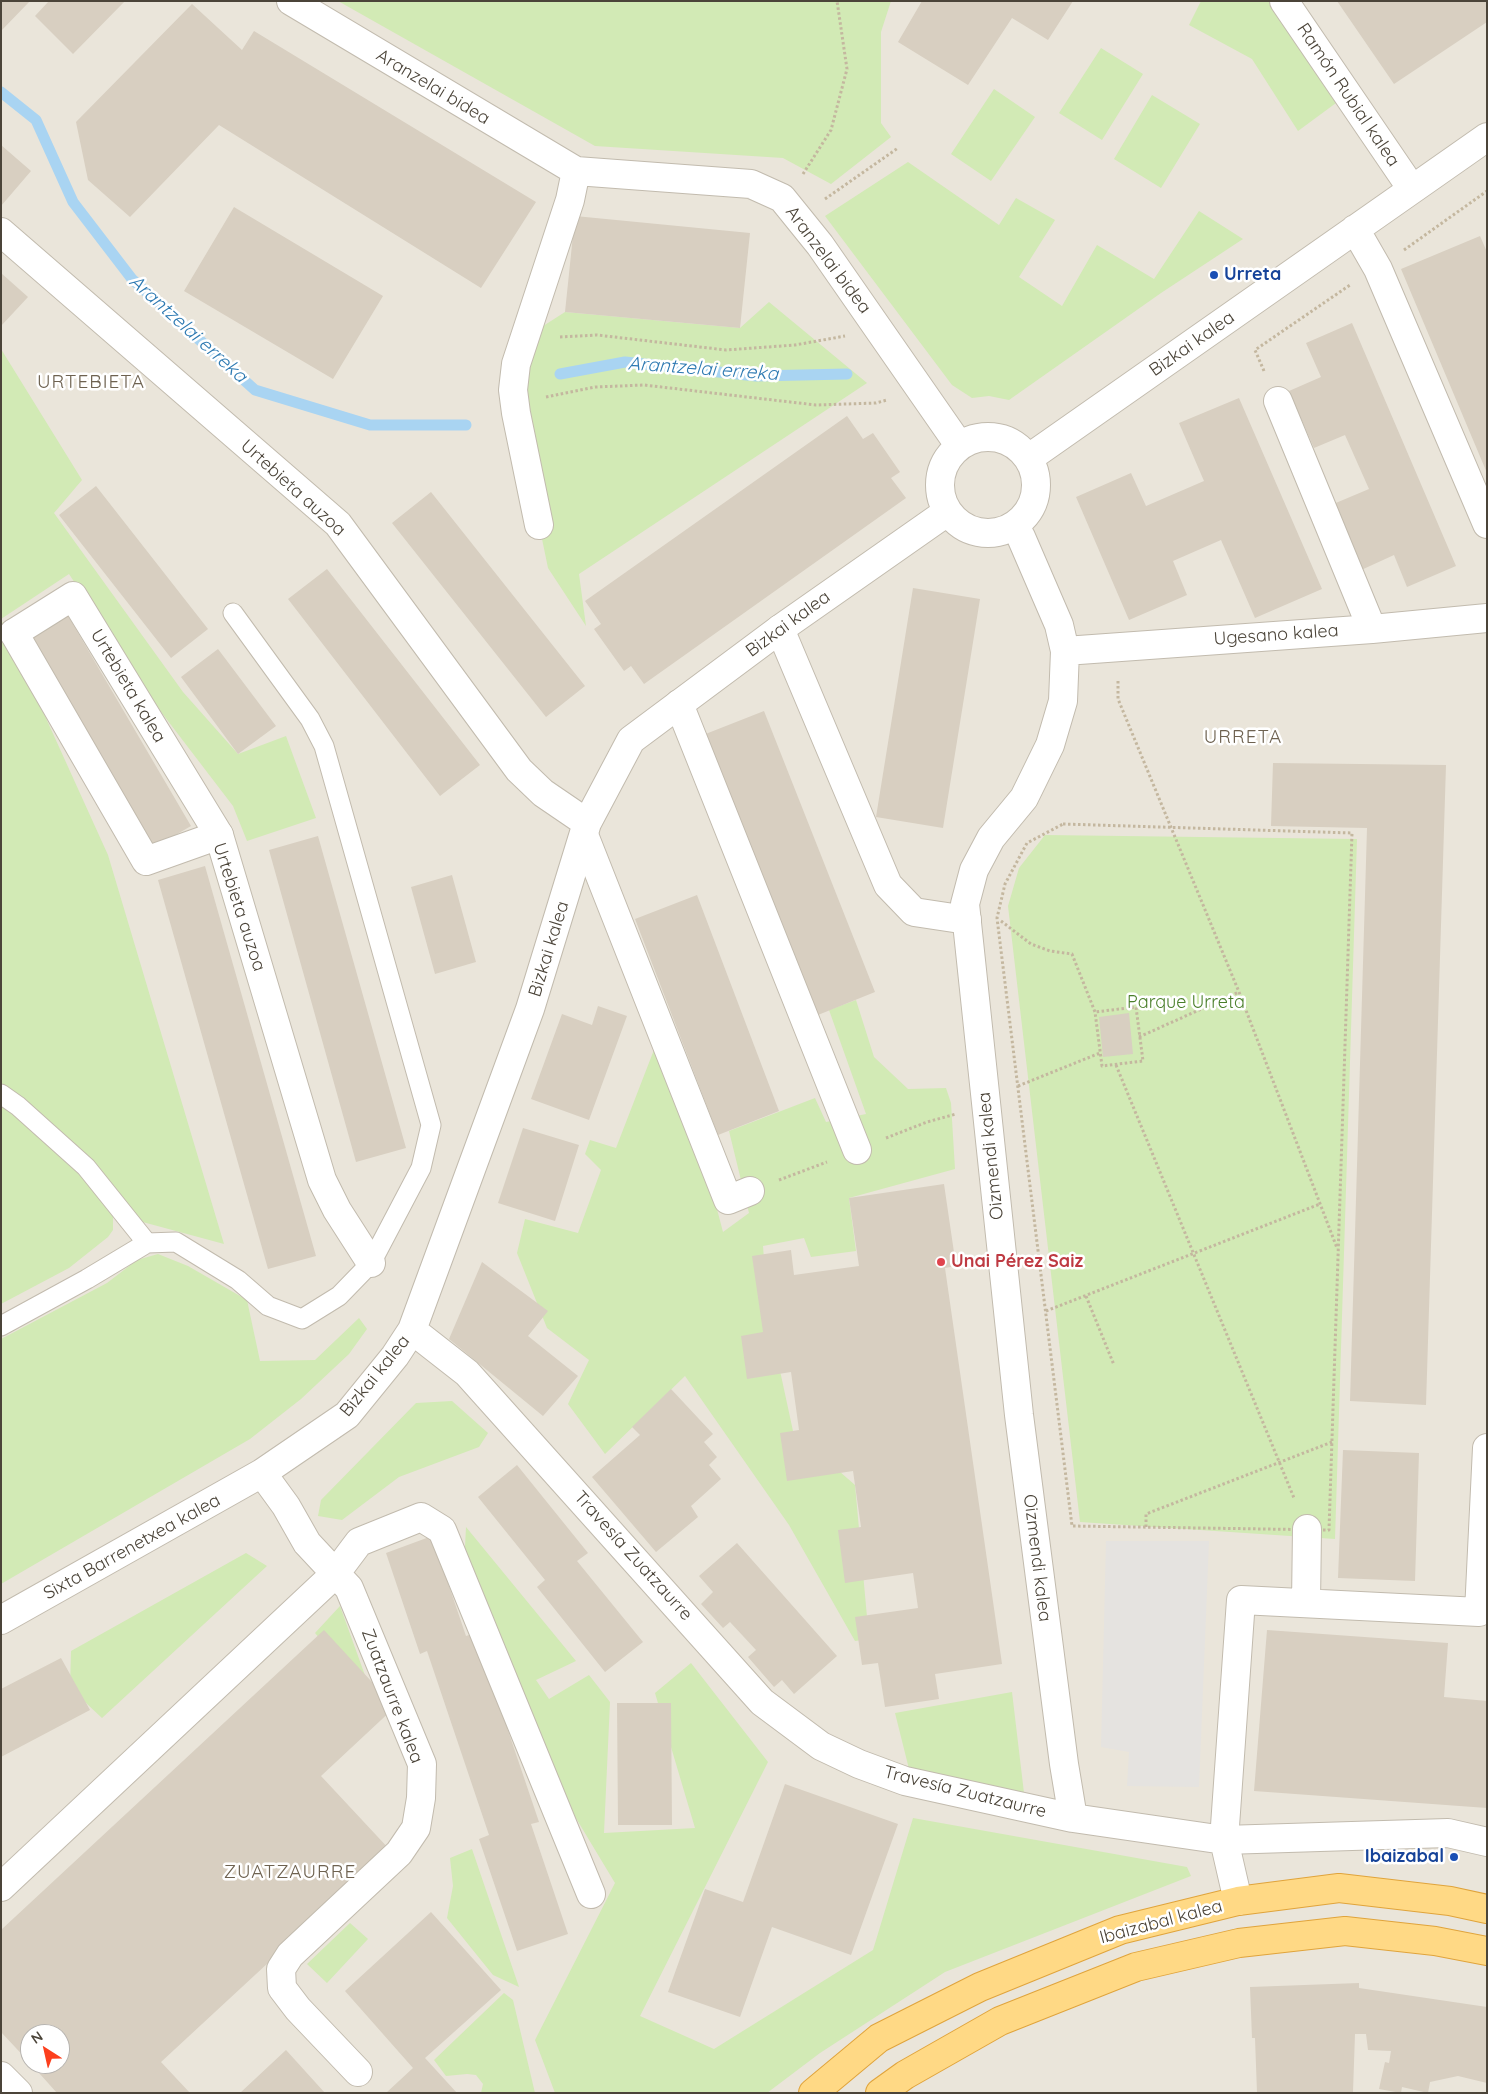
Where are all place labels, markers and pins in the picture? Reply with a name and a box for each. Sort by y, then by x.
place label: Urreta [1224,264,1281,286]
marker: Urreta [1208,269,1220,281]
place label: Unai Pérez Saiz [951,1251,1083,1273]
marker: Unai Pérez Saiz [935,1256,947,1268]
place label: Ibaizabal [1365,1846,1444,1868]
marker: Ibaizabal [1448,1851,1460,1863]

